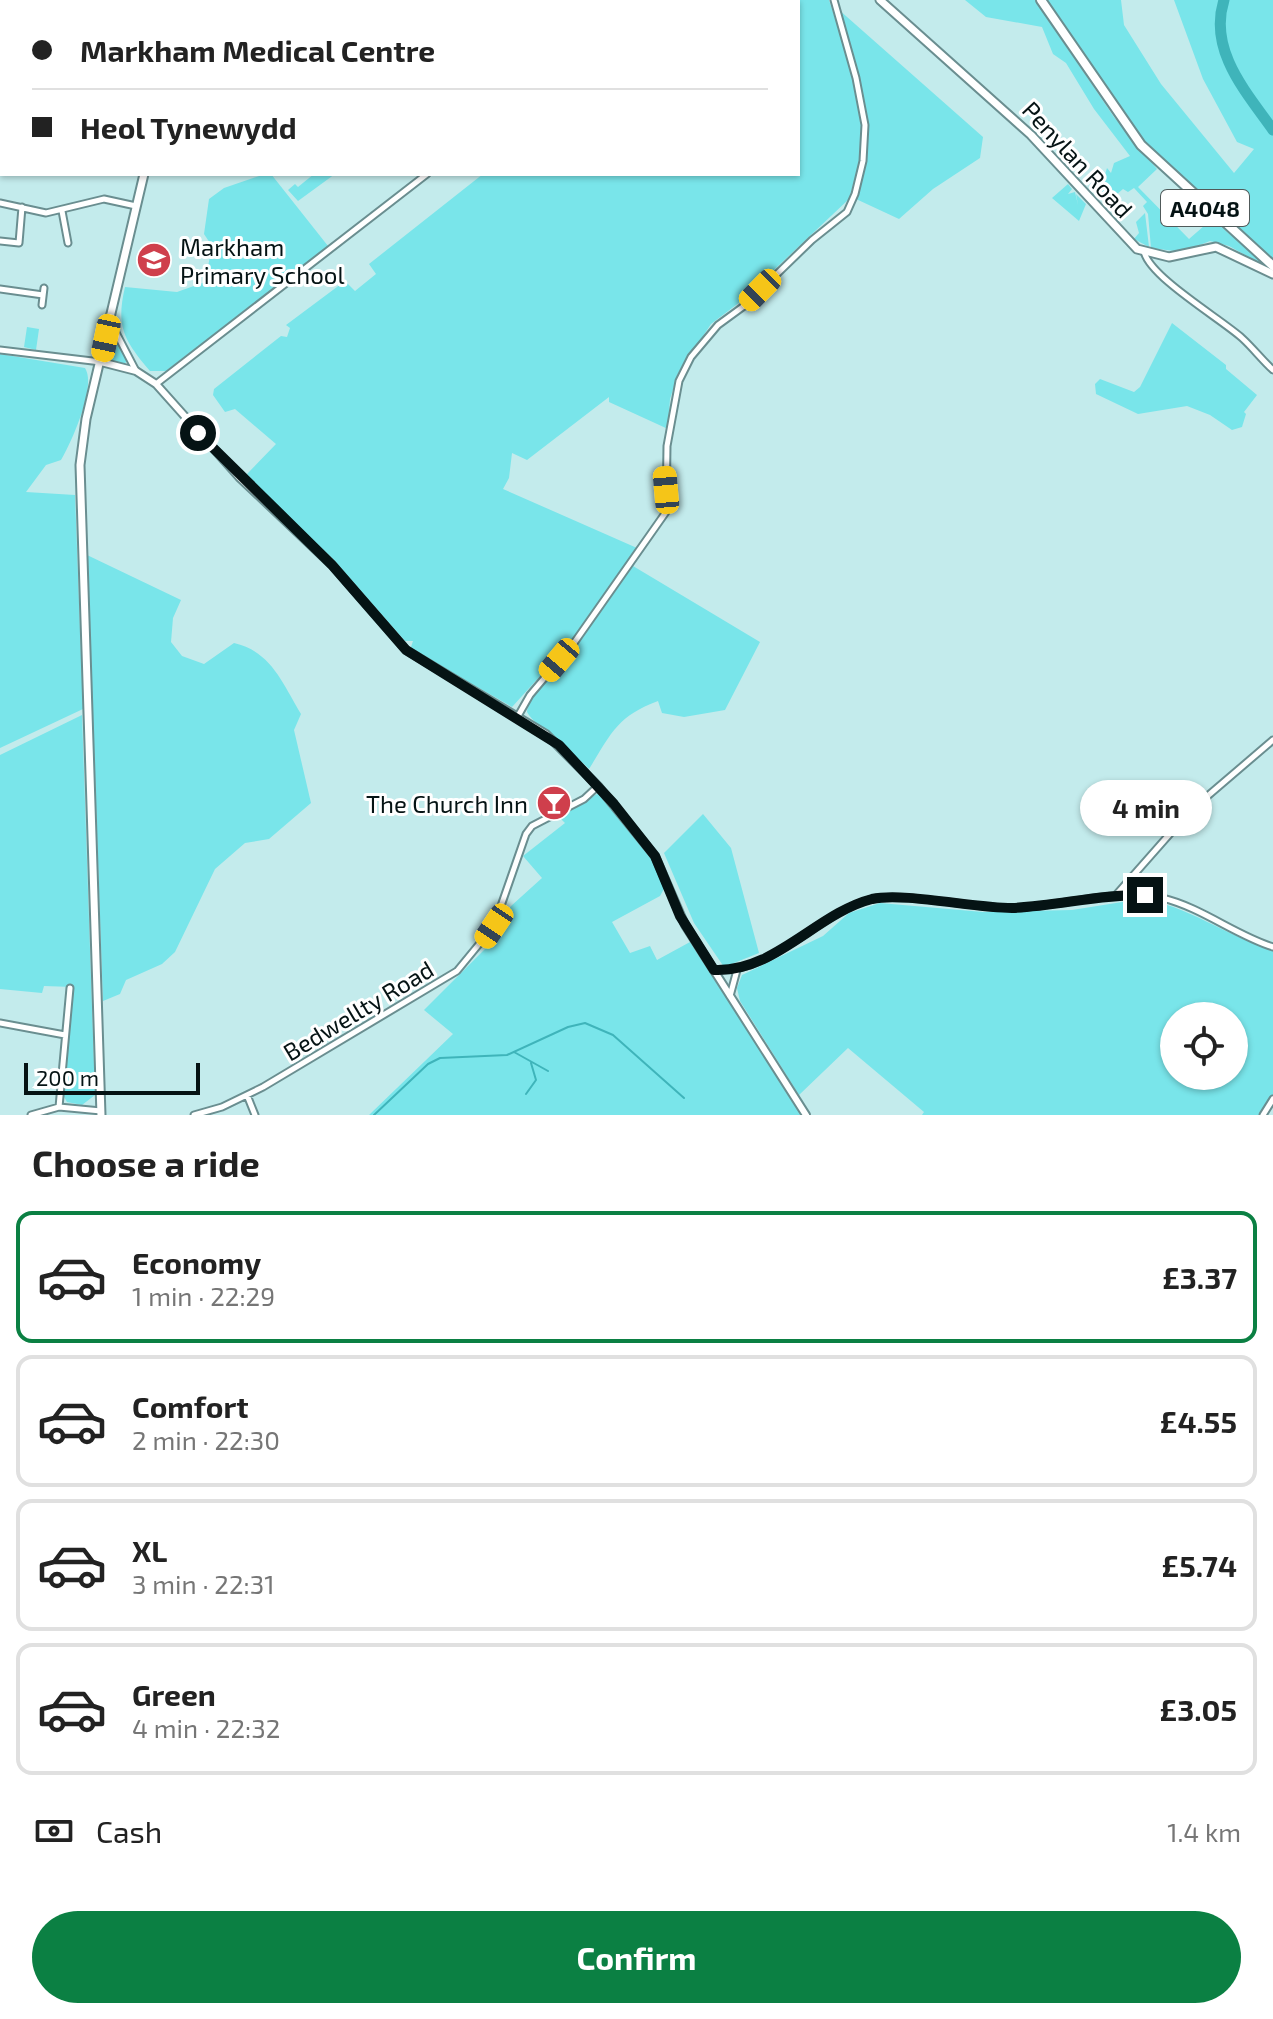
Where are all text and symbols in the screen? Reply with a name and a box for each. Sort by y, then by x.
text: Markham Medical Centre [80,32,435,68]
street label: Penylan Road [1017,95,1139,223]
text: Heol Tynewydd [80,109,297,145]
road number: A4048 [1161,190,1249,226]
place label: Markham Primary School [180,232,345,289]
school or university icon: Markham Primary School [135,241,173,279]
car [735,265,785,315]
car [89,312,123,364]
route start [180,415,216,451]
car [652,465,680,515]
car [534,634,584,686]
callout: 4 min [1079,779,1211,835]
bar icon: The Church Inn [535,784,573,822]
place label: The Church Inn [366,789,528,818]
text: 4 min [1112,792,1180,823]
route end [1127,877,1163,913]
car [471,899,517,953]
street label: Bedwellty Road [278,954,438,1066]
map controls [1160,1002,1248,1090]
button: locate [1160,1002,1248,1090]
scale bar [24,1059,200,1095]
text: 200 m [36,1064,99,1090]
text: Choose a ride [32,1141,260,1184]
icon: car [36,1241,108,1313]
text: Economy [132,1244,261,1280]
text: £3.37 [1162,1259,1237,1295]
text: 1 min · 22:29 [132,1280,275,1311]
icon: car [36,1385,108,1457]
text: Comfort [132,1388,249,1424]
text: £4.55 [1160,1403,1237,1439]
text: 2 min · 22:30 [132,1424,280,1455]
icon: car [36,1529,108,1601]
text: XL [132,1532,167,1568]
text: £5.74 [1162,1547,1237,1583]
text: 3 min · 22:31 [132,1568,274,1599]
icon: car [36,1673,108,1745]
text: Green [132,1676,216,1712]
text: £3.05 [1160,1691,1237,1727]
text: 4 min · 22:32 [132,1712,280,1743]
icon: cash [32,1809,76,1853]
text: Cash [96,1813,162,1849]
text: 1.4 km [1167,1816,1241,1847]
button: Confirm [32,1911,1241,2003]

